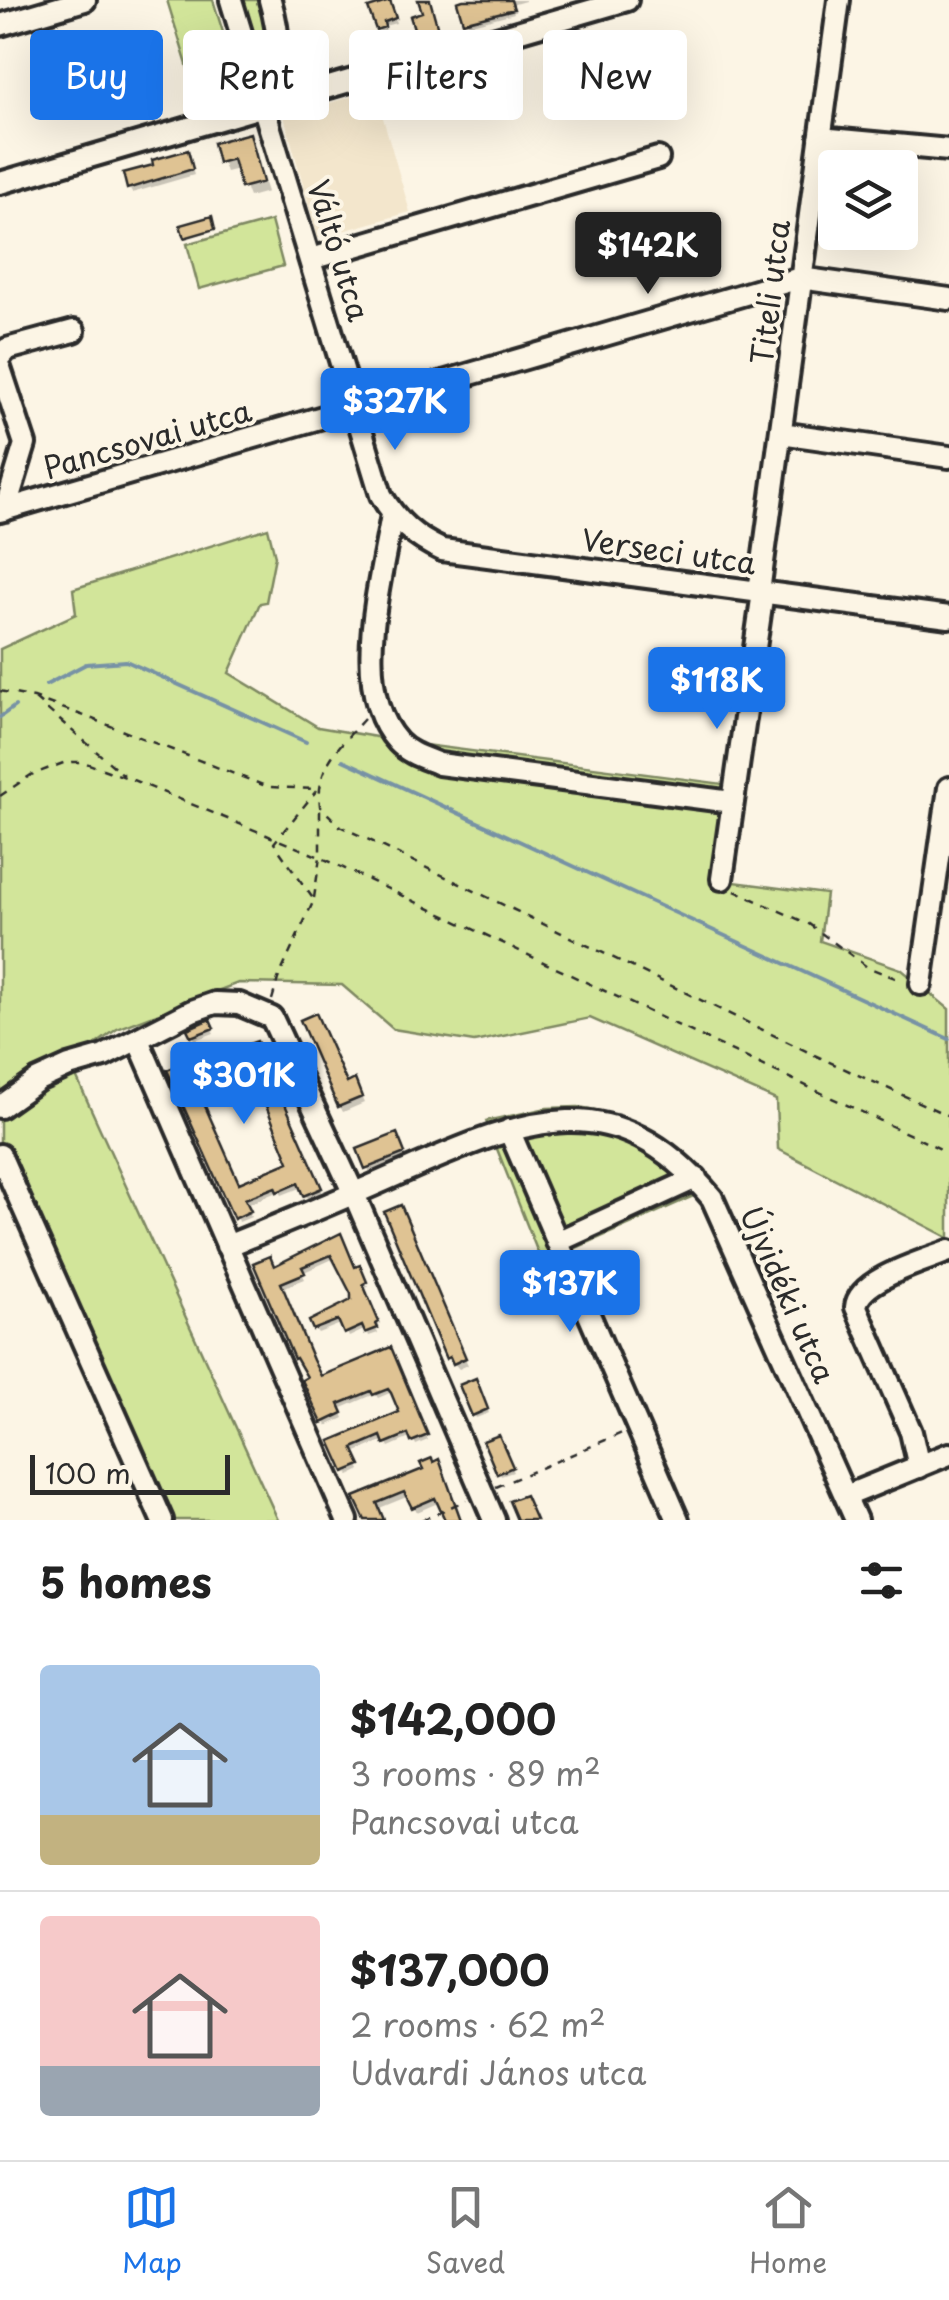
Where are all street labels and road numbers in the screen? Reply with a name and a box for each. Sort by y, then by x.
street label: Váltó utca [297,174,383,327]
street label: Titeli utca [738,217,800,367]
street label: Pancsovai utca [38,387,257,489]
street label: Verseci utca [579,515,759,585]
street label: Újvidéki utca [730,1198,848,1390]

